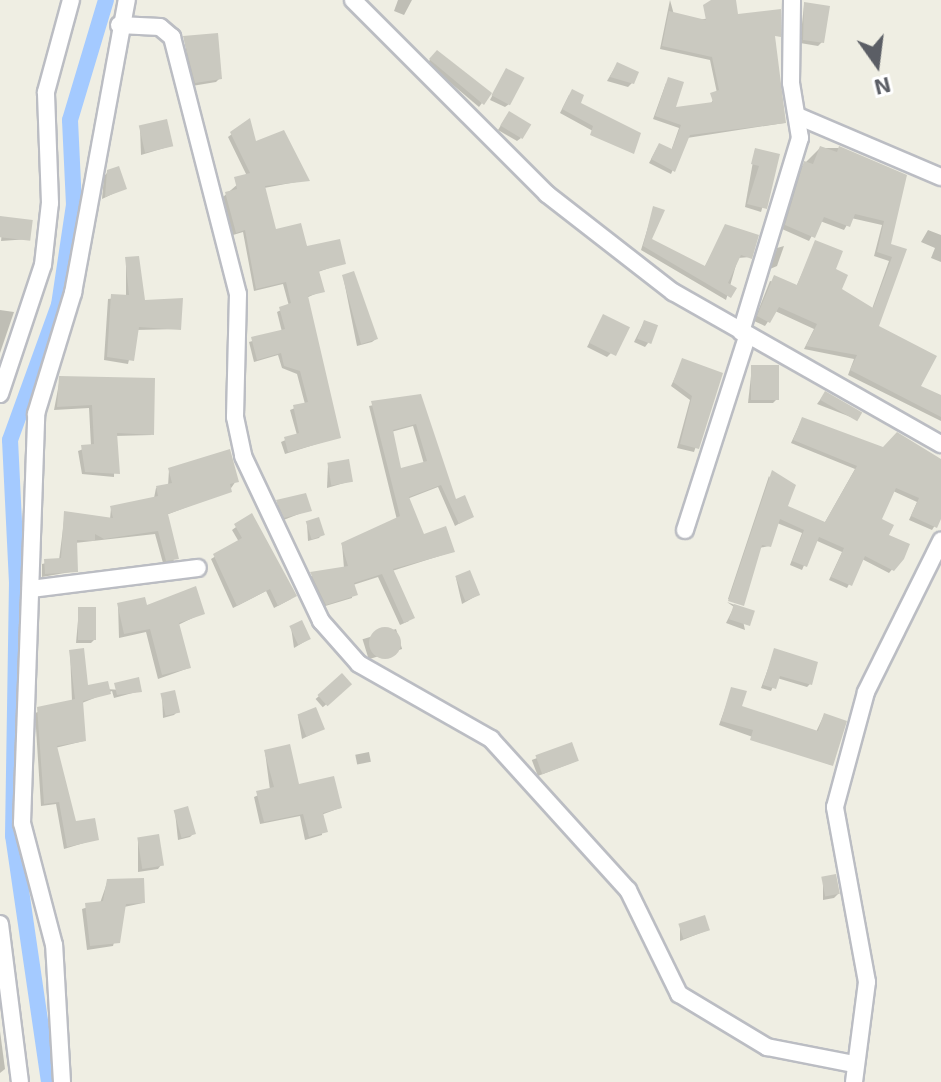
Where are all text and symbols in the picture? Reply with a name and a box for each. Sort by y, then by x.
north arrow [837,24,917,104]
text: N [872,73,894,102]

